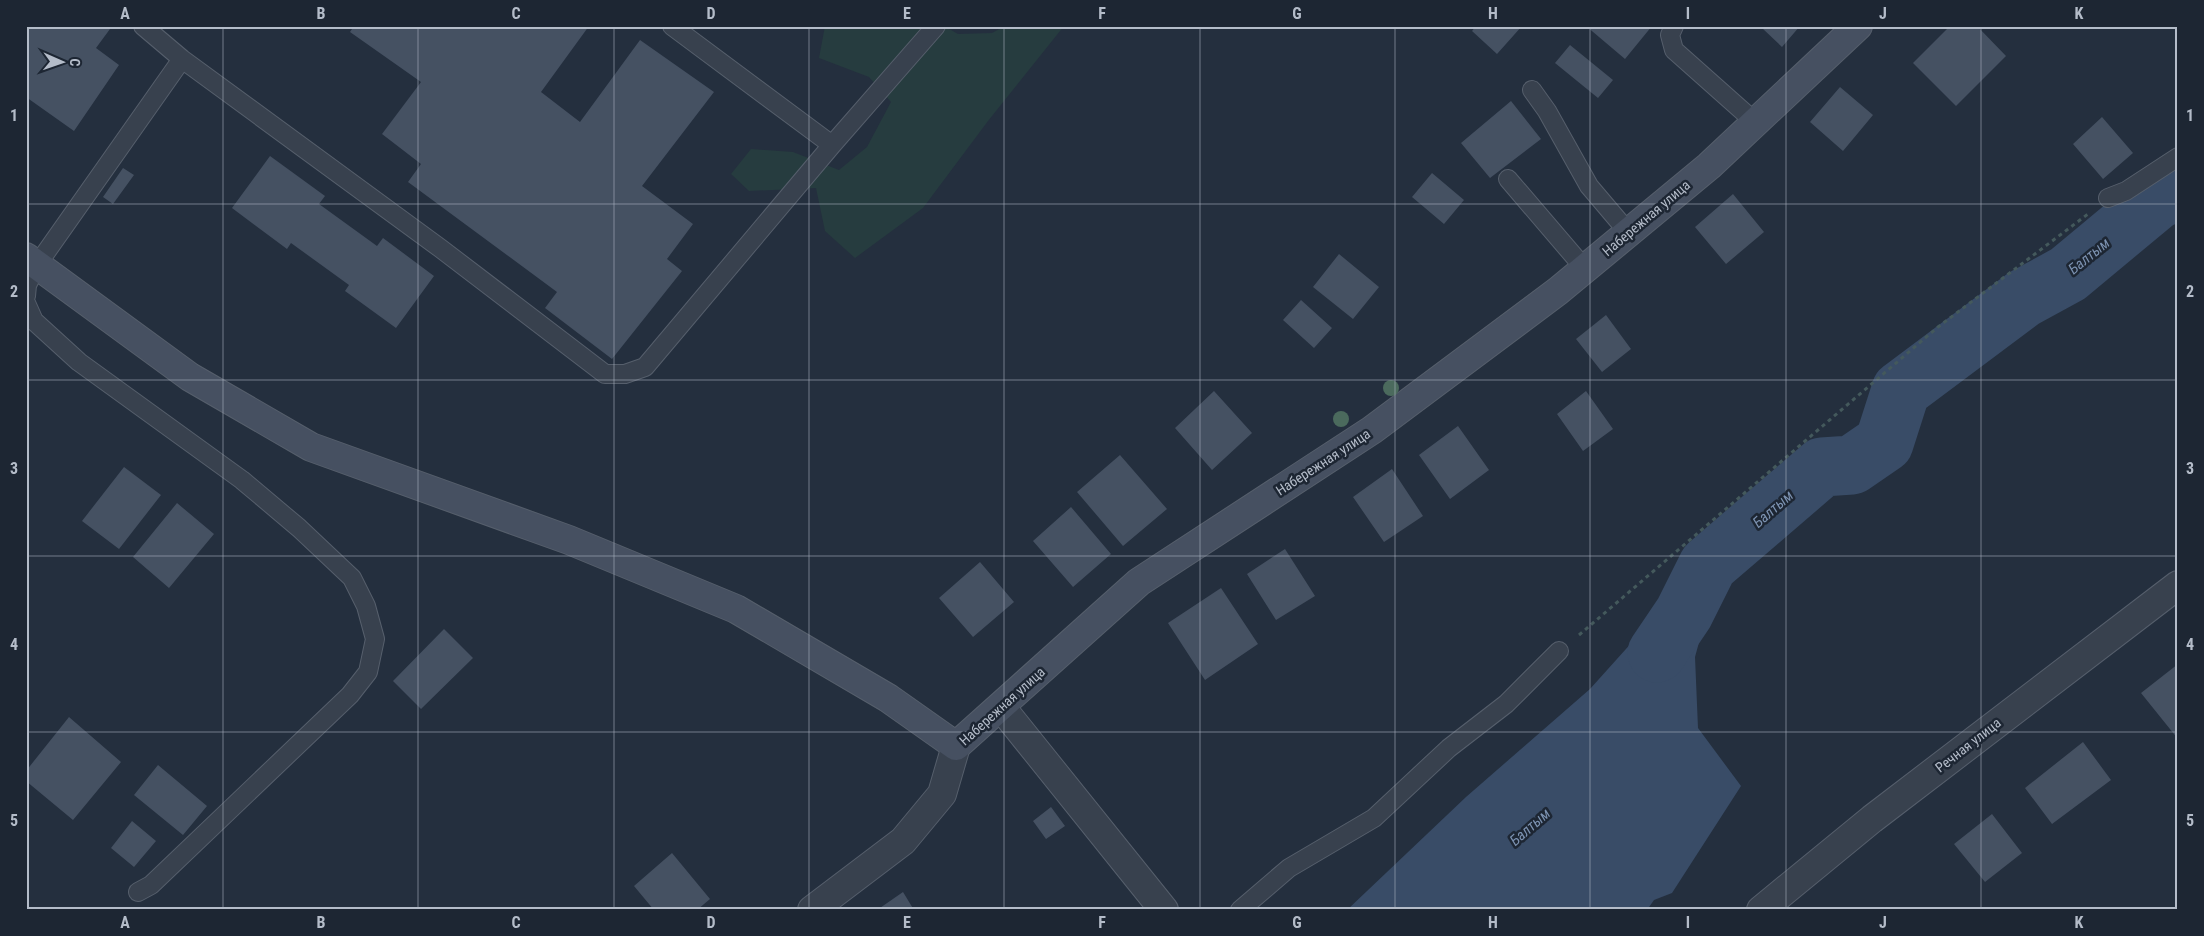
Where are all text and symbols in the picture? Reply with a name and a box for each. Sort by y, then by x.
text: A [120,4,130,23]
text: B [317,4,326,23]
text: C [511,4,521,23]
text: D [706,4,716,23]
text: E [903,4,911,23]
text: F [1098,4,1106,23]
text: G [1292,4,1302,23]
text: H [1488,4,1498,23]
text: I [1686,4,1690,23]
text: J [1879,4,1887,23]
text: K [2075,4,2084,23]
north arrow [38,38,88,88]
text: С [67,58,83,67]
text: 1 [10,106,18,125]
text: 1 [2186,106,2194,125]
street label: Набережная улица [1599,177,1693,259]
water label: Балтым [2065,234,2113,278]
text: 2 [10,282,18,301]
text: 2 [2186,282,2194,301]
street label: Набережная улица [1273,426,1373,498]
text: 3 [10,459,18,478]
text: 3 [2186,459,2194,478]
water label: Балтым [1749,486,1797,532]
text: 4 [10,635,18,654]
text: 4 [2186,635,2194,654]
street label: Набережная улица [956,664,1048,748]
street label: Речная улица [1932,714,2004,776]
water label: Балтым [1506,804,1554,850]
text: 5 [10,811,18,830]
text: 5 [2186,811,2194,830]
text: A [120,913,130,932]
text: B [317,913,326,932]
text: C [511,913,521,932]
text: D [706,913,716,932]
text: E [903,913,911,932]
text: F [1098,913,1106,932]
text: G [1292,913,1302,932]
text: H [1488,913,1498,932]
text: I [1686,913,1690,932]
text: J [1879,913,1887,932]
text: K [2075,913,2084,932]

